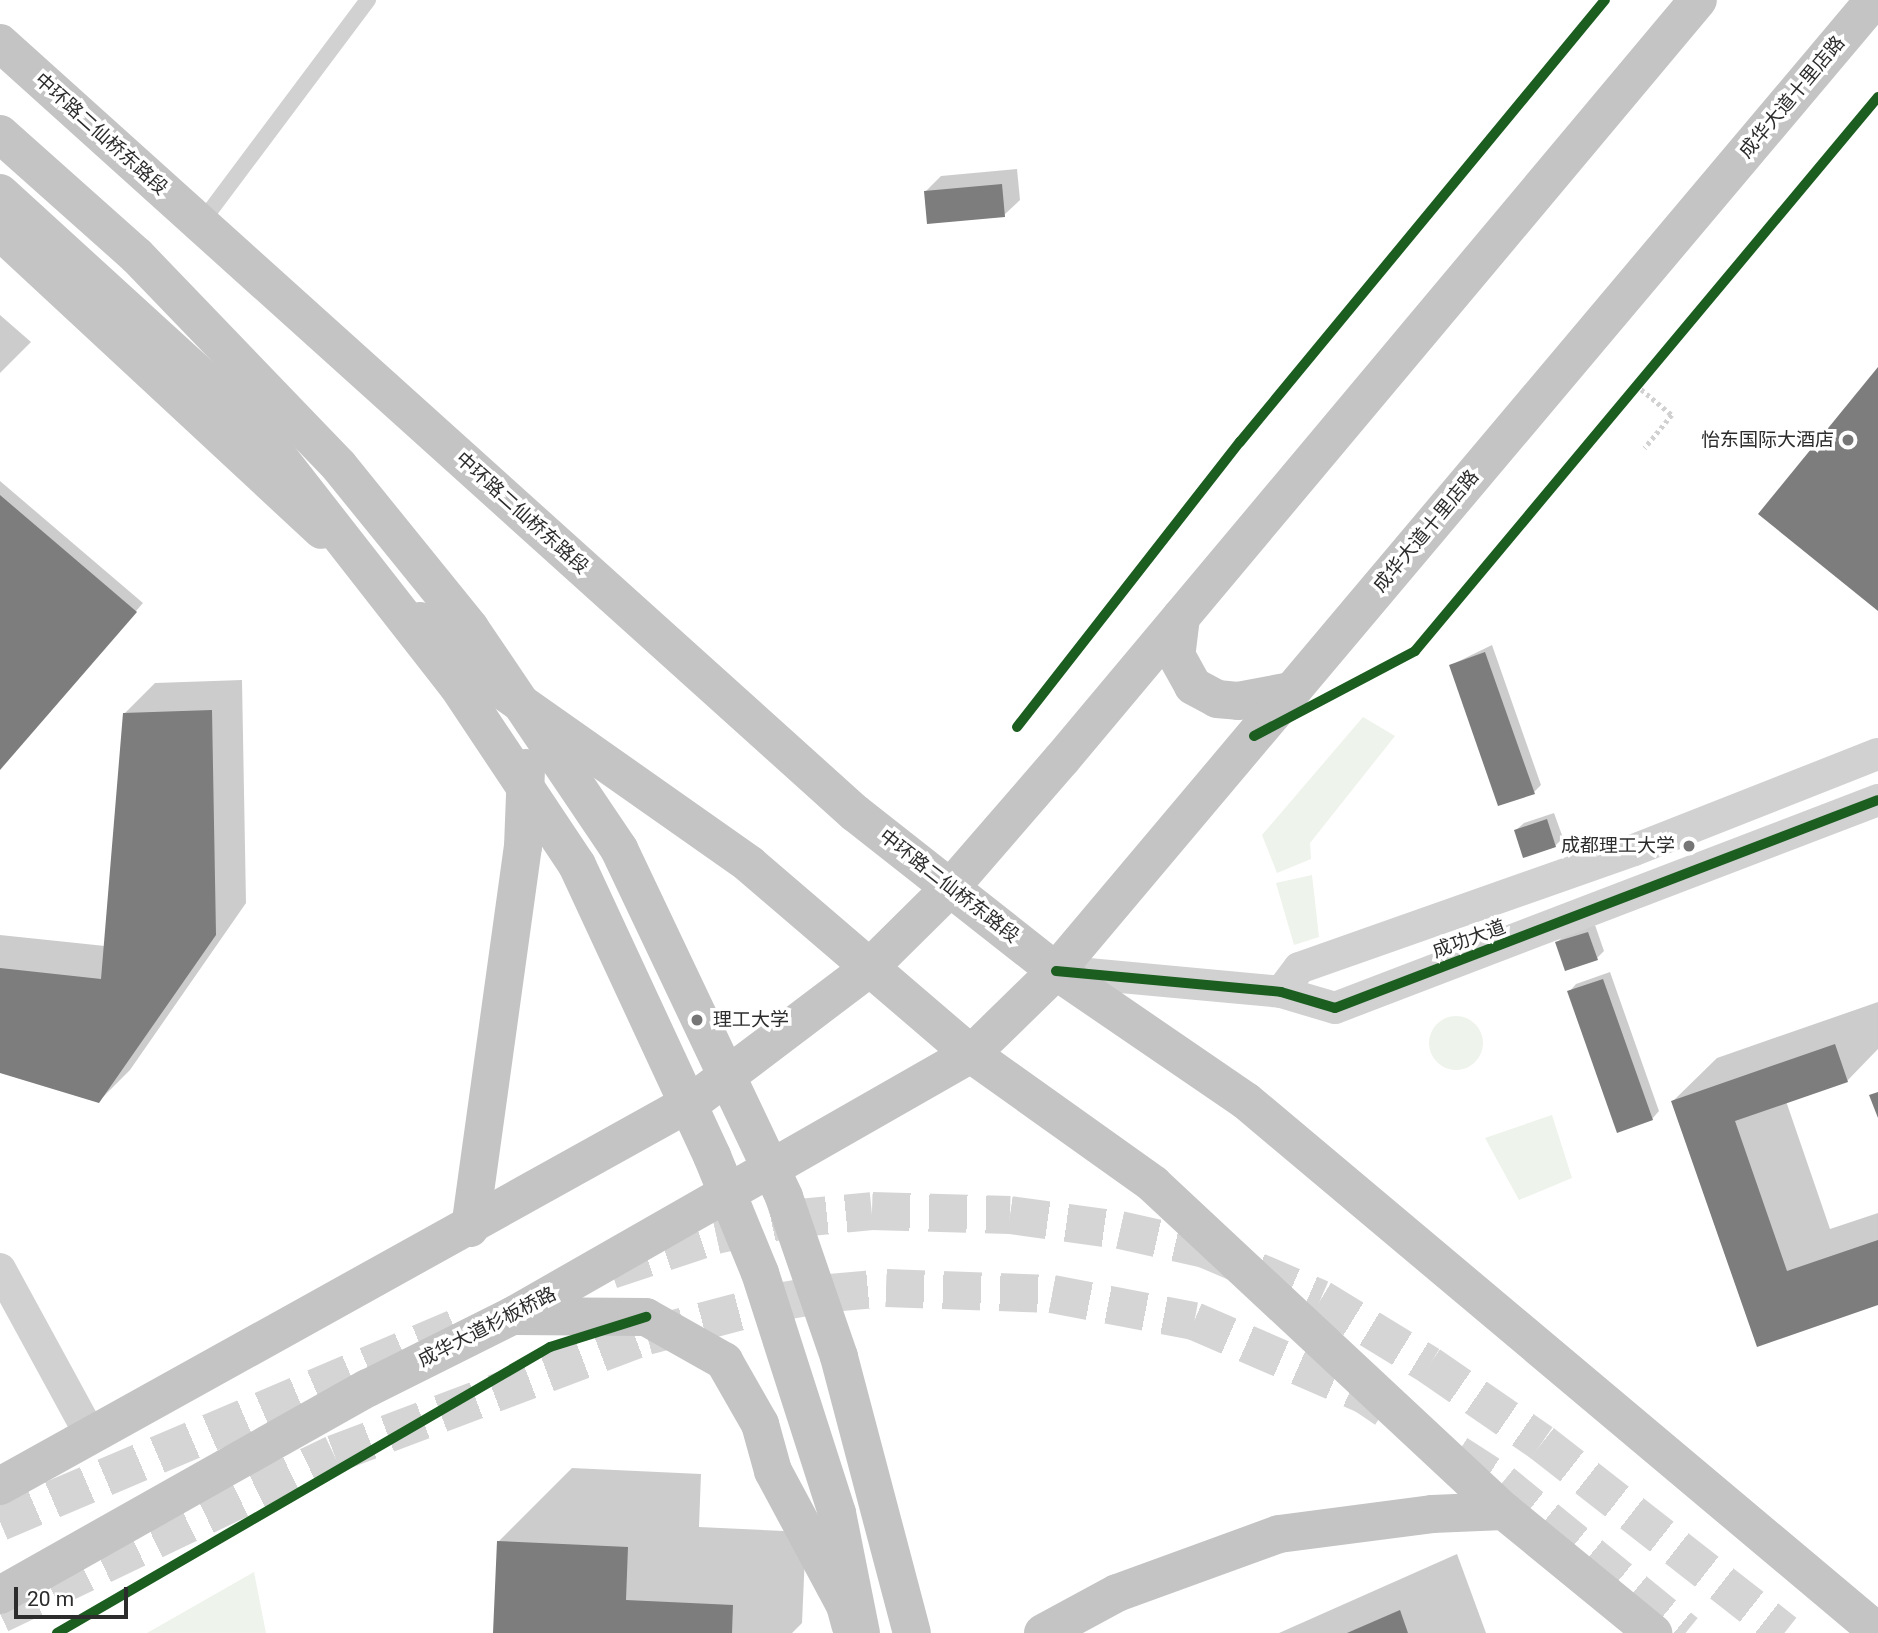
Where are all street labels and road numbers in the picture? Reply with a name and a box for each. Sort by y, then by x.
street label: 成华大道十里店路 [1734,31,1850,163]
street label: 中环路二仙桥东路段 [30,68,172,200]
street label: 中环路二仙桥东路段 [451,447,593,579]
street label: 成华大道十里店路 [1368,465,1484,597]
street label: 中环路二仙桥东路段 [875,824,1023,948]
street label: 成功大道 [1429,915,1509,963]
street label: 成华大道杉板桥路 [414,1282,560,1372]

